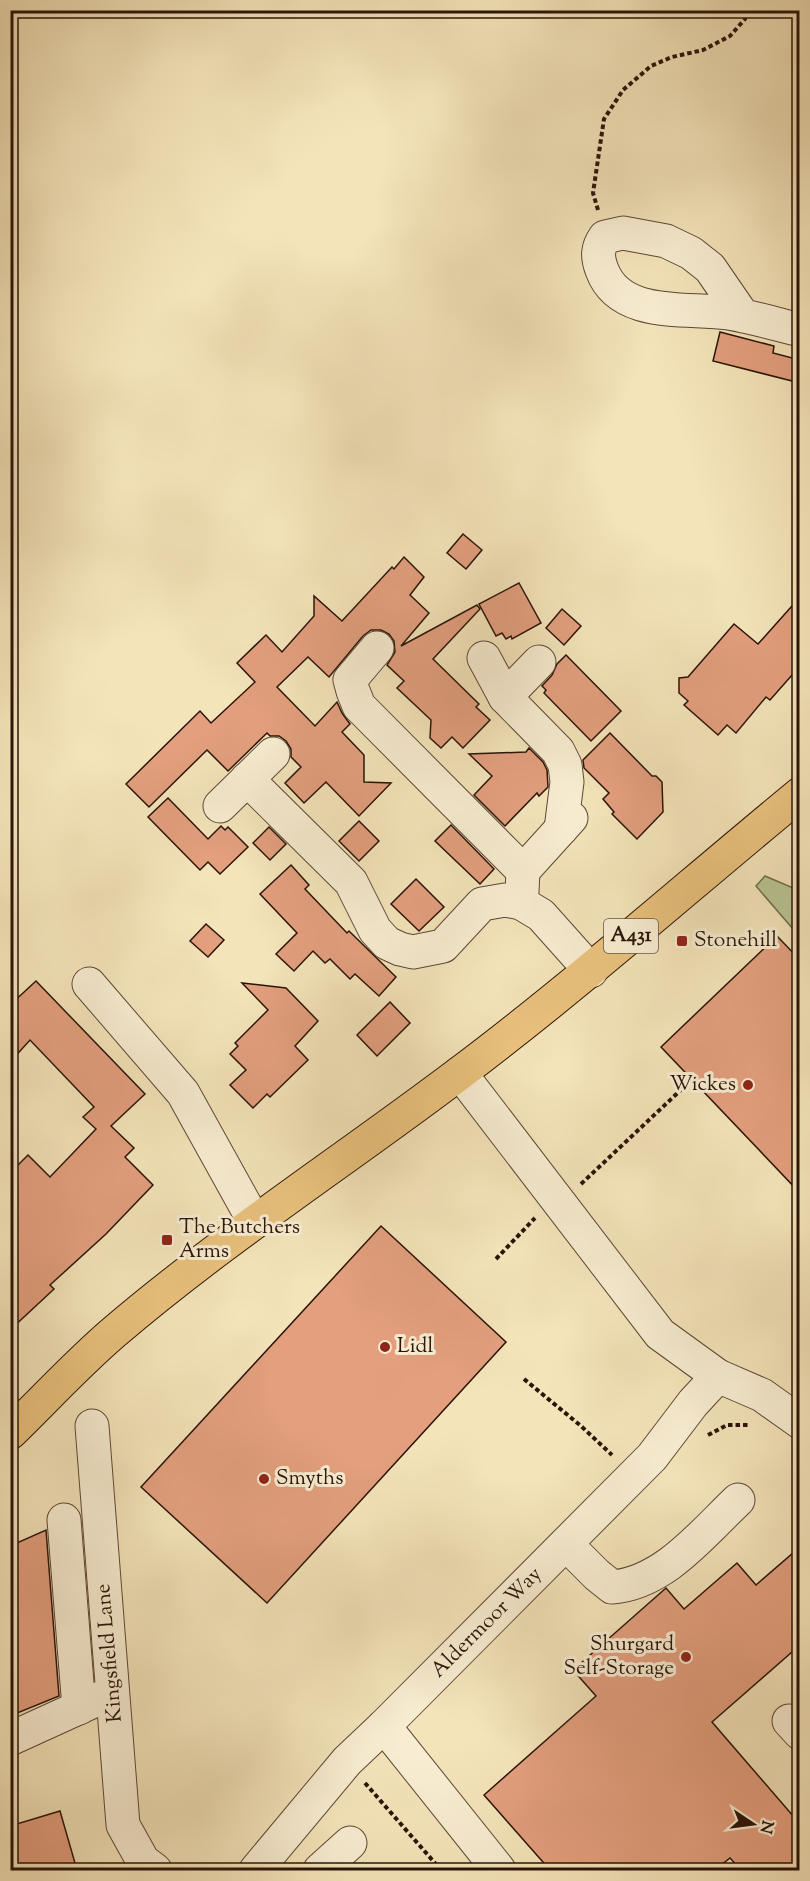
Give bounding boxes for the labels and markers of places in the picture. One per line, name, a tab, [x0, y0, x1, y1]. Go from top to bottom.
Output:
place label: Stonehill	[694, 926, 777, 956]
marker: Stonehill	[675, 934, 689, 948]
place label: Wickes	[670, 1070, 736, 1100]
marker: Wickes	[741, 1078, 755, 1092]
place label: The Butchers Arms	[179, 1213, 300, 1267]
marker: The Butchers Arms	[160, 1233, 174, 1247]
place label: Lidl	[397, 1332, 433, 1362]
marker: Lidl	[378, 1340, 392, 1354]
place label: Smyths	[276, 1464, 343, 1494]
marker: Smyths	[257, 1472, 271, 1486]
place label: Shurgard Self-Storage	[564, 1630, 674, 1684]
marker: Shurgard Self-Storage	[679, 1650, 693, 1664]

